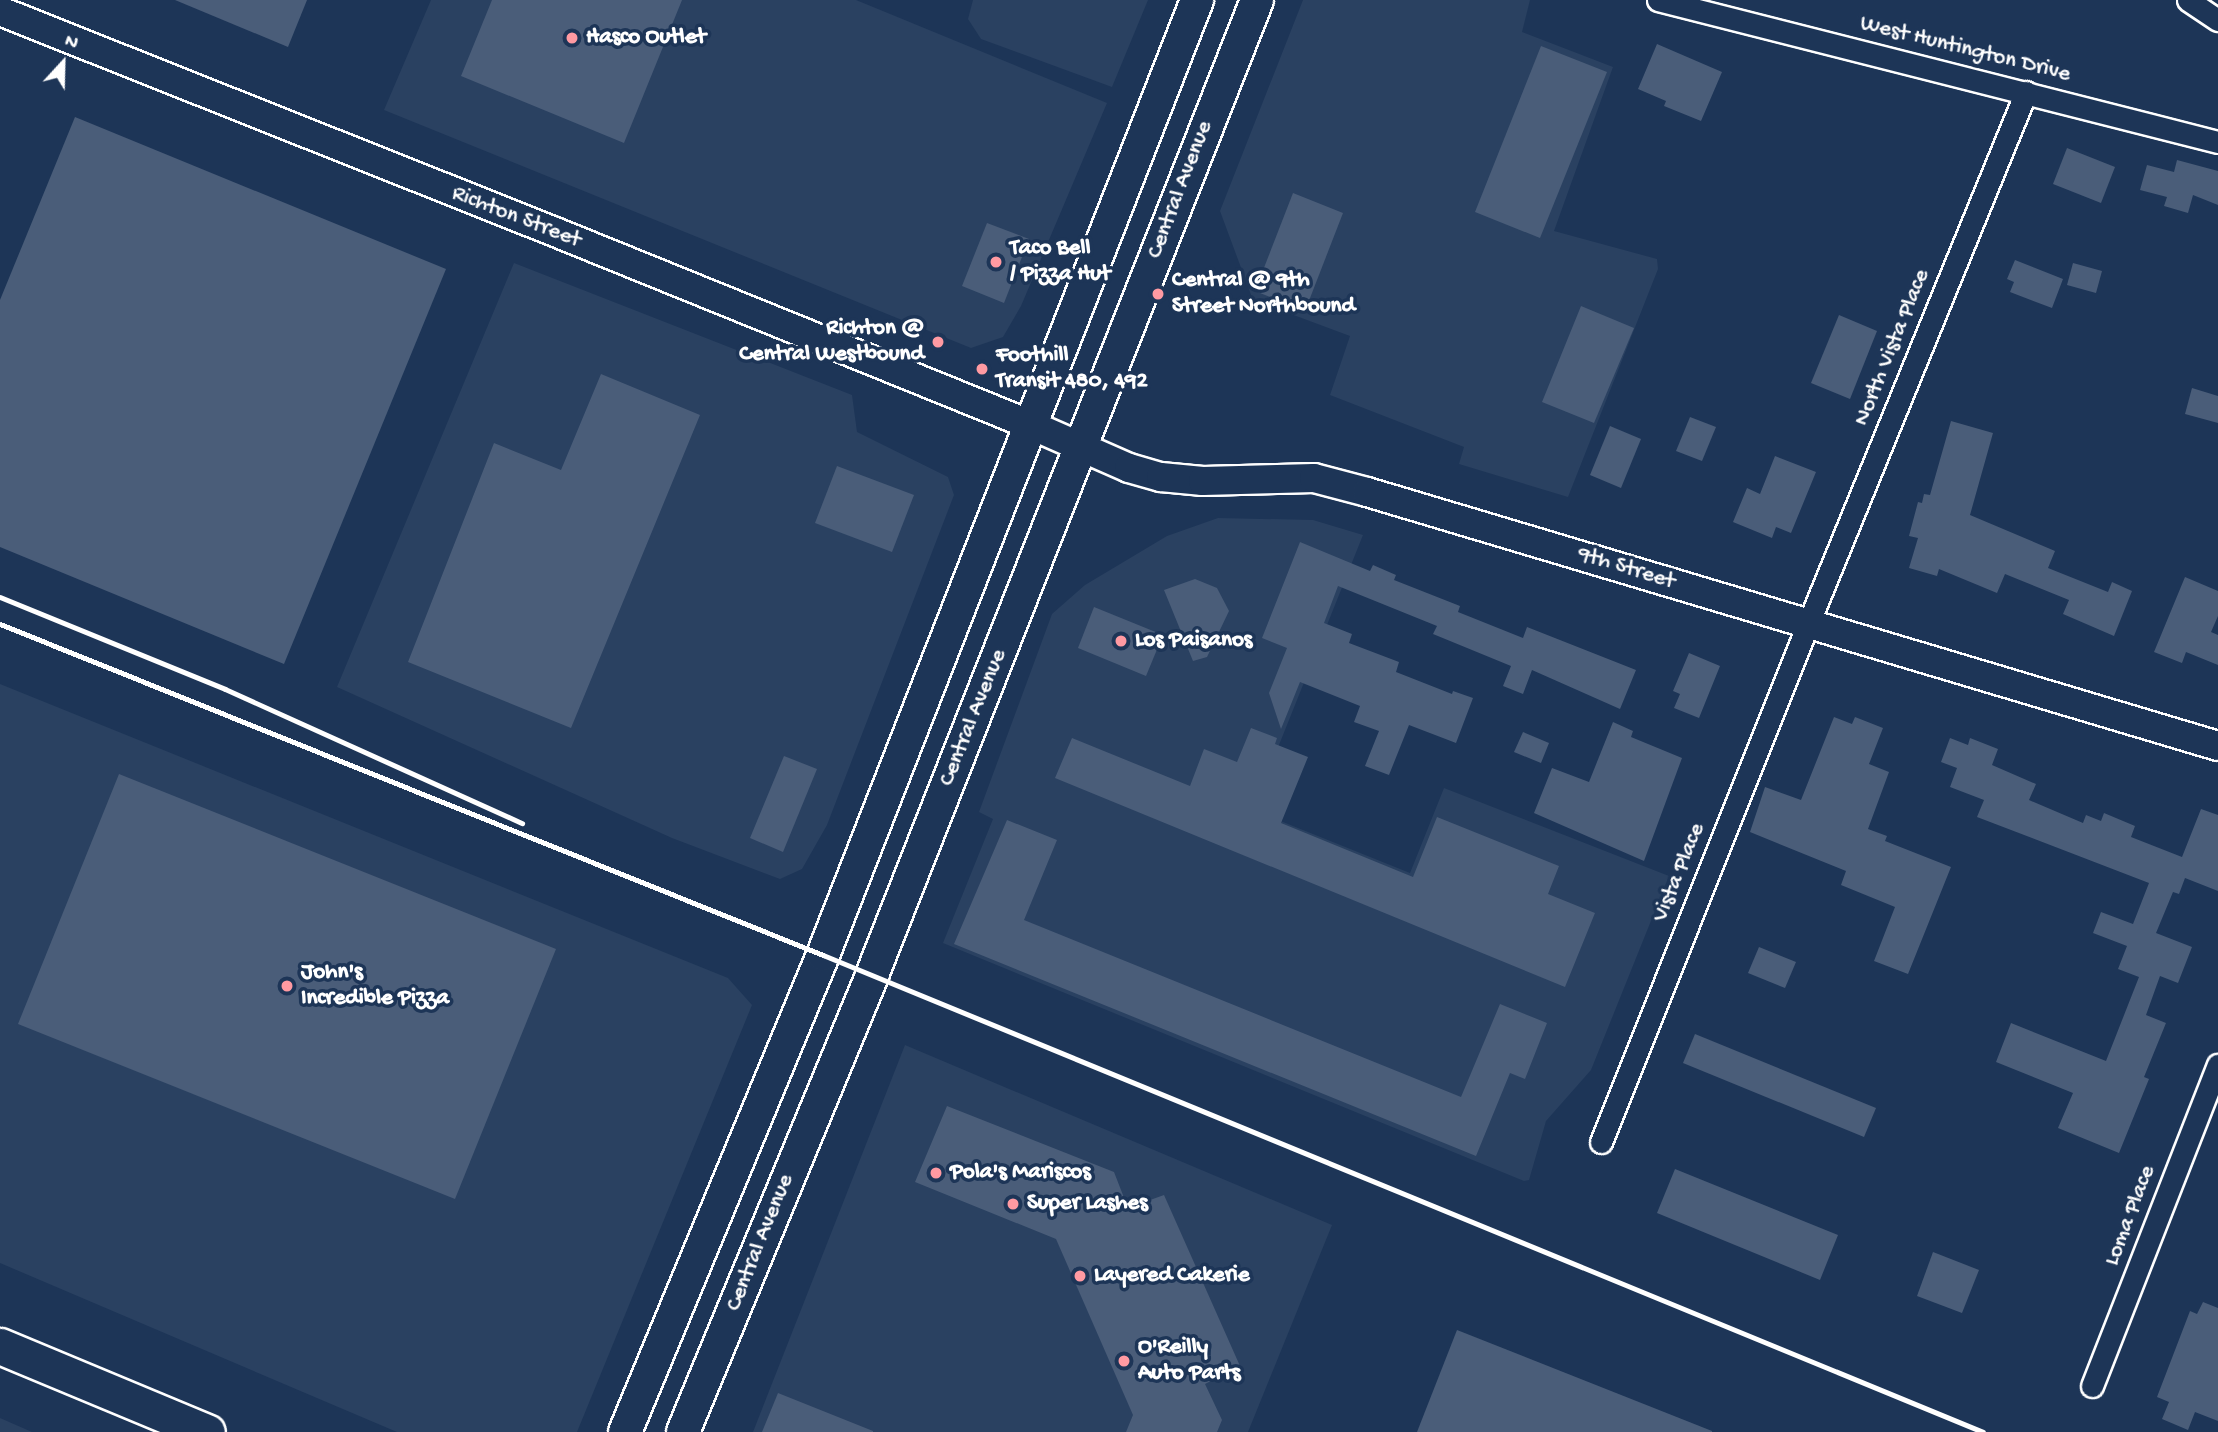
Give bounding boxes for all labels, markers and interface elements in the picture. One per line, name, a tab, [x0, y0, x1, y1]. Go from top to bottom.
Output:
street label: West Huntington Drive	[1857, 11, 2073, 89]
place label: Hasco Outlet	[586, 24, 706, 52]
north arrow	[28, 28, 98, 98]
text: N	[61, 30, 81, 56]
marker: Hasco Outlet	[564, 30, 580, 46]
street label: Central Avenue	[1142, 117, 1220, 263]
street label: Richton Street	[447, 181, 585, 255]
place label: Taco Bell / Pizza Hut	[1010, 235, 1110, 289]
marker: Taco Bell / Pizza Hut	[988, 254, 1004, 270]
street label: North Vista Place	[1849, 266, 1937, 430]
place label: Central @ 9th Street Northbound	[1172, 267, 1355, 321]
marker: Central @ 9th Street Northbound	[1150, 286, 1166, 302]
place label: Richton @ Central Westbound	[739, 315, 924, 369]
marker: Richton @ Central Westbound	[930, 334, 946, 350]
place label: Foothill Transit 480, 492	[996, 342, 1148, 396]
marker: Foothill Transit 480, 492	[974, 361, 990, 377]
street label: 9th Street	[1574, 541, 1678, 597]
place label: Los Paisanos	[1135, 627, 1252, 655]
marker: Los Paisanos	[1113, 633, 1129, 649]
street label: Central Avenue	[934, 645, 1014, 791]
street label: Vista Place	[1648, 820, 1712, 926]
place label: John's Incredible Pizza	[301, 959, 449, 1013]
marker: John's Incredible Pizza	[279, 978, 295, 994]
place label: Pola's Mariscos	[950, 1159, 1091, 1187]
street label: Loma Place	[2099, 1162, 2163, 1270]
marker: Pola's Mariscos	[928, 1165, 944, 1181]
street label: Central Avenue	[721, 1170, 801, 1316]
place label: Super Lashes	[1027, 1190, 1148, 1218]
marker: Super Lashes	[1005, 1196, 1021, 1212]
place label: Layered Cakerie	[1094, 1262, 1250, 1290]
marker: Layered Cakerie	[1072, 1268, 1088, 1284]
place label: O'Reilly Auto Parts	[1138, 1334, 1241, 1388]
marker: O'Reilly Auto Parts	[1116, 1353, 1132, 1369]

